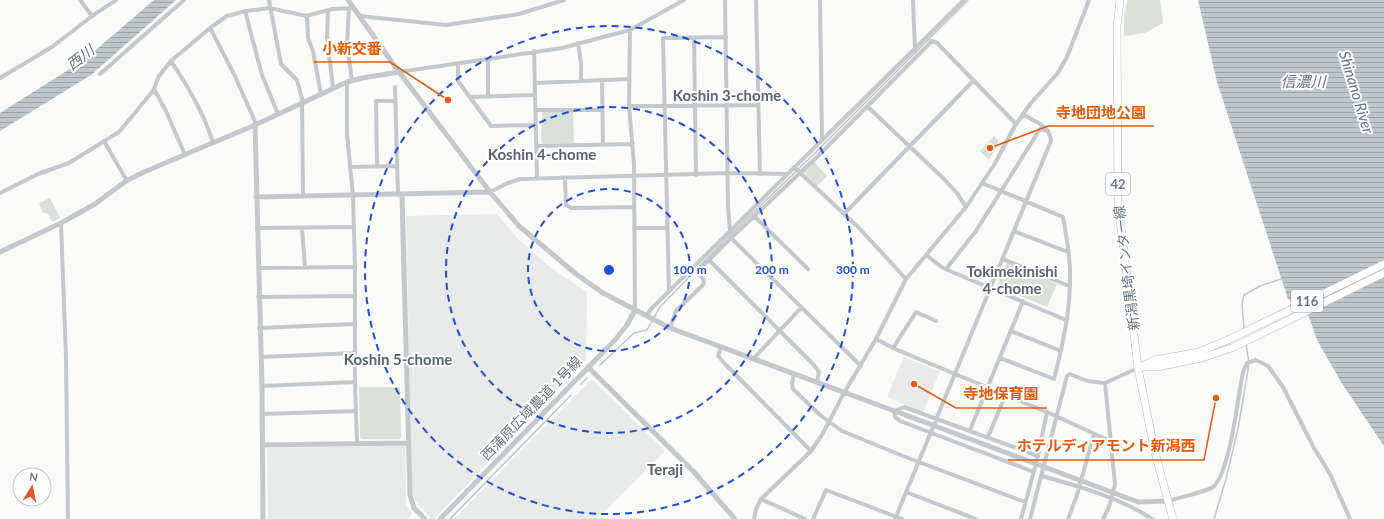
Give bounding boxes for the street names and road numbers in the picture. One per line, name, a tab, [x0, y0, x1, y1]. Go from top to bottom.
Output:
road number: 42	[1106, 173, 1130, 195]
street label: 新潟黒埼インター線	[1110, 204, 1142, 332]
road number: 116	[1291, 290, 1323, 312]
street label: 西蒲原広域農道 1号線	[477, 353, 585, 463]

